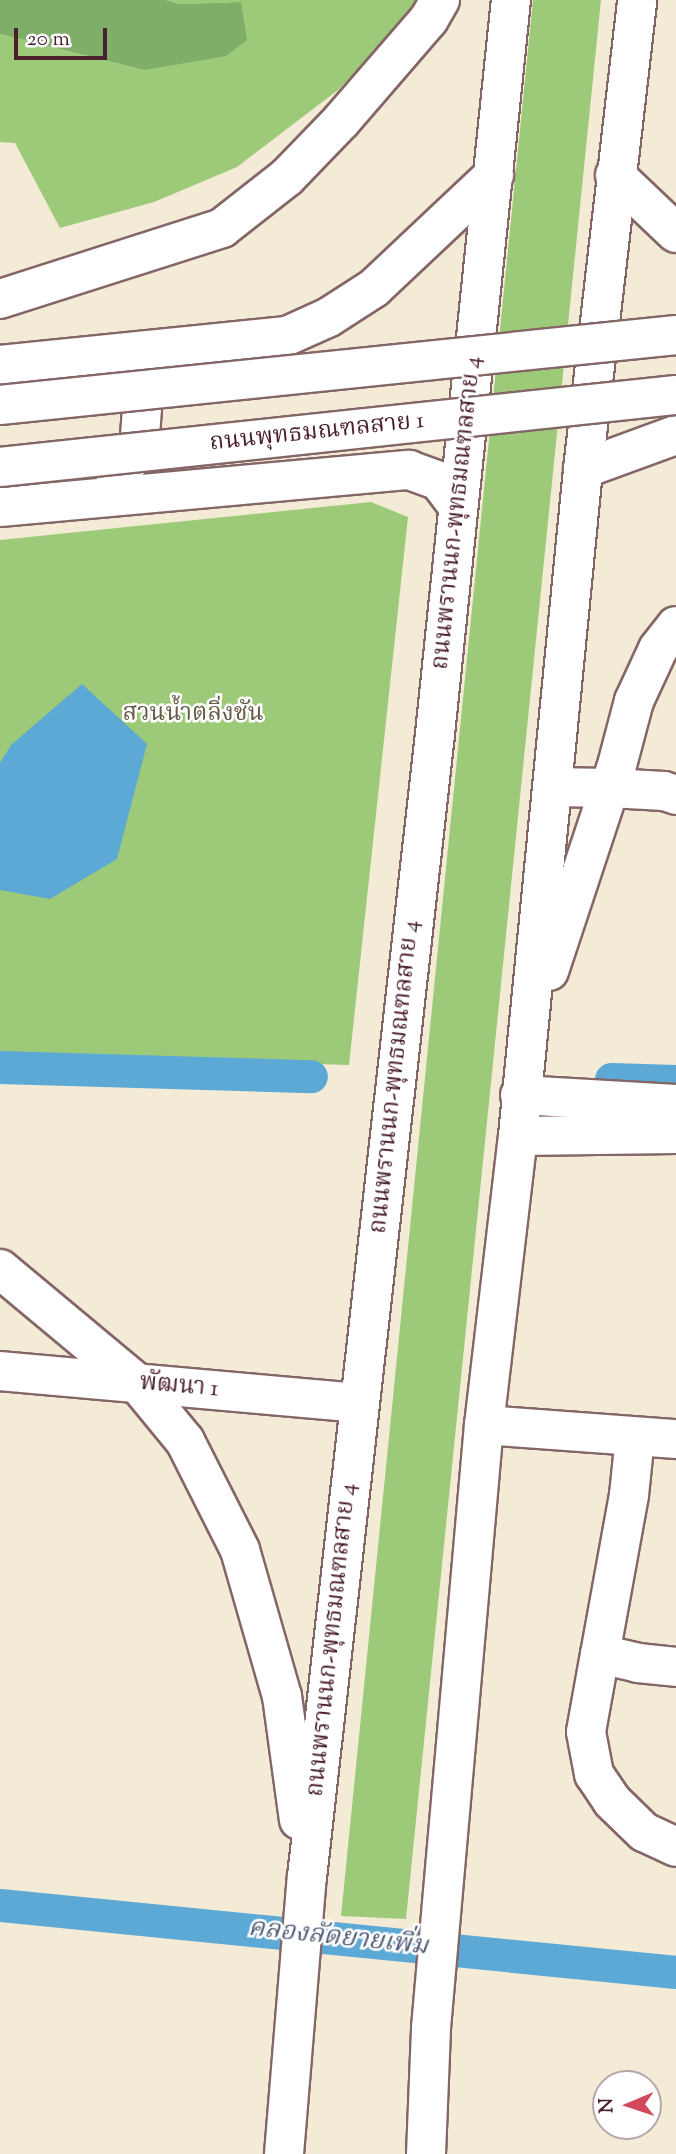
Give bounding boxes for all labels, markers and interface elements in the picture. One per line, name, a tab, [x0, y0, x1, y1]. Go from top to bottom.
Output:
scale bar	[18, 14, 110, 58]
text: 20 m	[27, 25, 70, 55]
street label: ถนนพรานนก-พุทธมณฑลสาย 4	[427, 355, 489, 671]
street label: ถนนพุทธมณฑลสาย 1	[208, 407, 426, 459]
park label: สวนน้ำตลิ่งชัน	[122, 701, 264, 729]
street label: ถนนพรานนก-พุทธมณฑลสาย 4	[365, 919, 427, 1235]
street label: พัฒนา 1	[138, 1369, 220, 1405]
street label: ถนนพรานนก-พุทธมณฑลสาย 4	[302, 1482, 364, 1798]
water label: คลองลัดยายเพิ่ม	[246, 1913, 430, 1963]
north arrow	[592, 2070, 662, 2140]
text: N	[594, 2098, 621, 2114]

